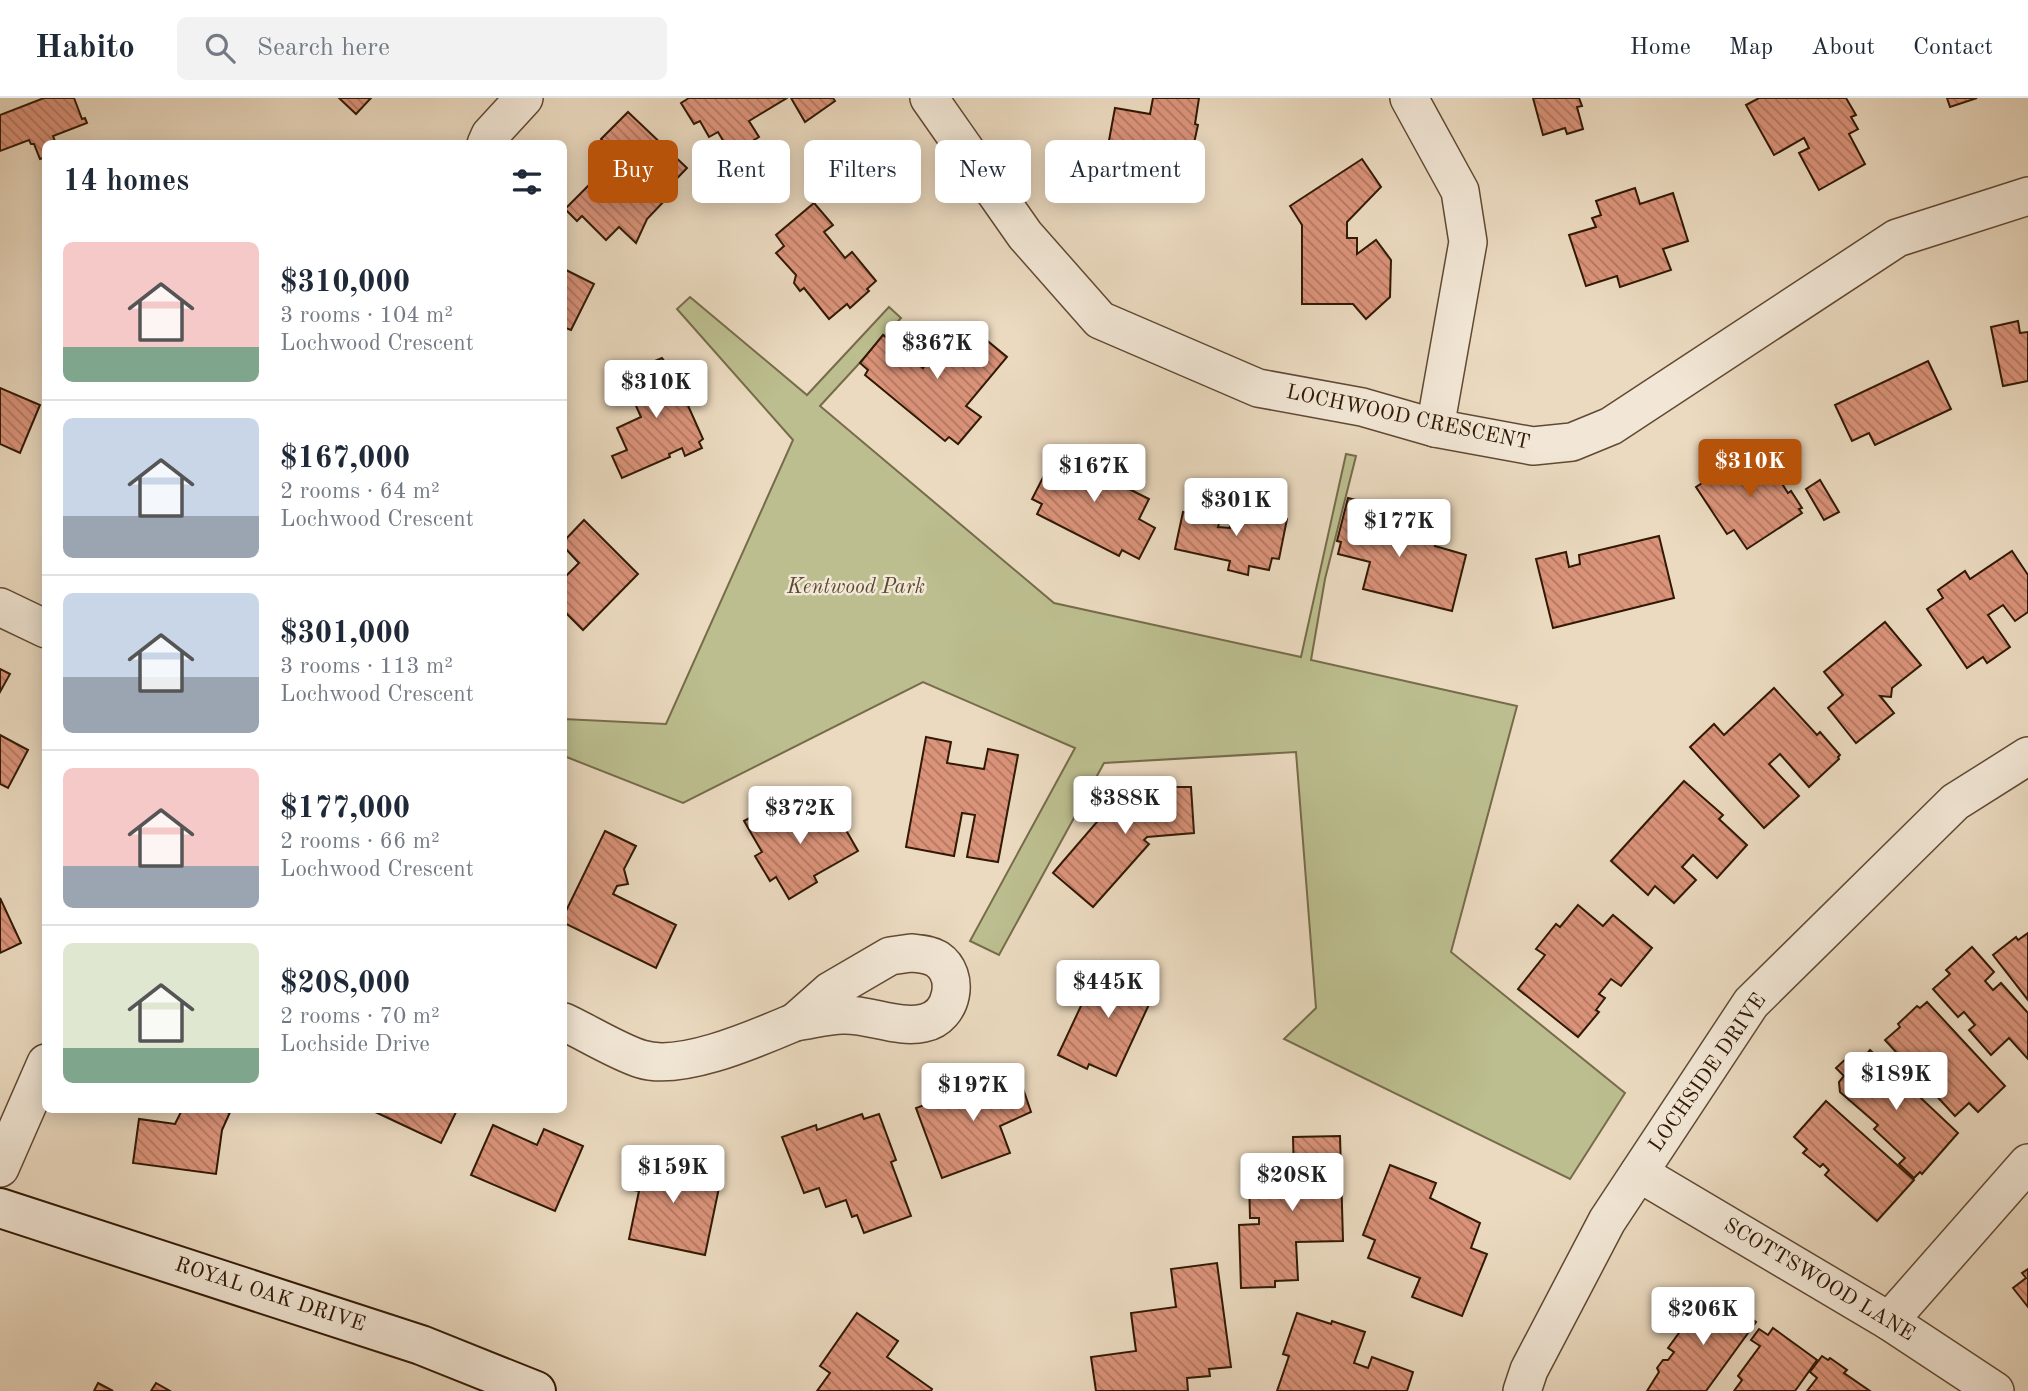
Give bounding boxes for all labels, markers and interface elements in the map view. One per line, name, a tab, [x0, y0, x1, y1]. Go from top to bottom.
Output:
search box	[177, 17, 667, 80]
icon: search	[201, 29, 239, 67]
text: Habito	[35, 32, 135, 65]
text: Search here	[257, 35, 390, 61]
text: Home	[1630, 36, 1691, 60]
text: Map	[1729, 36, 1773, 60]
text: About	[1811, 36, 1875, 60]
text: Contact	[1913, 36, 1993, 60]
chip: Buy	[588, 140, 678, 203]
chip: Rent	[692, 140, 790, 203]
chip: Filters	[804, 140, 921, 203]
chip: New	[935, 140, 1031, 203]
chip: Apartment	[1045, 140, 1205, 203]
icon: filters	[508, 163, 546, 201]
text: 14 homes	[63, 167, 189, 197]
text: $310,000	[280, 268, 410, 298]
icon: home	[119, 270, 203, 354]
text: 3 rooms · 104 m²	[280, 304, 453, 327]
pin: $367K	[888, 322, 986, 381]
text: Lochwood Crescent	[280, 332, 474, 355]
text: $367K	[901, 332, 973, 355]
pin: $310K	[607, 360, 705, 420]
text: $310K	[620, 371, 692, 394]
street label: LOCHWOOD CRESCENT	[1284, 382, 1532, 454]
pin: $310K	[1701, 440, 1799, 499]
text: $167,000	[280, 444, 410, 474]
pin: $167K	[1045, 444, 1143, 504]
icon: home	[119, 446, 203, 530]
text: $310K	[1714, 450, 1786, 473]
text: $167K	[1058, 455, 1130, 478]
pin: $301K	[1187, 478, 1285, 538]
text: 2 rooms · 64 m²	[280, 480, 440, 503]
text: $301K	[1200, 489, 1272, 512]
pin: $177K	[1350, 500, 1448, 559]
text: Lochwood Crescent	[280, 508, 474, 531]
text: $177K	[1363, 510, 1435, 533]
park label: Kentwood Park	[786, 577, 925, 598]
text: $301,000	[280, 619, 410, 649]
icon: home	[119, 621, 203, 705]
text: 3 rooms · 113 m²	[280, 655, 453, 678]
text: Lochwood Crescent	[280, 683, 474, 706]
pin: $388K	[1076, 776, 1174, 836]
pin: $372K	[751, 786, 849, 846]
text: $388K	[1089, 787, 1161, 810]
text: $177,000	[280, 794, 410, 824]
icon: home	[119, 796, 203, 880]
text: $372K	[764, 797, 836, 820]
text: 2 rooms · 66 m²	[280, 830, 440, 853]
text: Lochwood Crescent	[280, 858, 474, 881]
pin: $445K	[1059, 960, 1157, 1020]
text: $208,000	[280, 969, 410, 999]
icon: home	[119, 971, 203, 1055]
text: $445K	[1072, 971, 1144, 994]
street label: LOCHSIDE DRIVE	[1646, 990, 1770, 1156]
text: 2 rooms · 70 m²	[280, 1005, 440, 1028]
text: Lochside Drive	[280, 1033, 430, 1056]
pin: $189K	[1847, 1052, 1945, 1112]
pin: $197K	[924, 1063, 1022, 1123]
text: $189K	[1860, 1063, 1932, 1086]
text: $197K	[937, 1074, 1009, 1097]
pin: $159K	[624, 1146, 722, 1205]
pin: $208K	[1243, 1154, 1341, 1213]
text: $159K	[637, 1156, 709, 1179]
text: $208K	[1256, 1164, 1328, 1187]
street label: SCOTTSWOOD LANE	[1720, 1215, 1918, 1345]
street label: ROYAL OAK DRIVE	[172, 1254, 368, 1336]
pin: $206K	[1654, 1288, 1752, 1347]
text: $206K	[1667, 1298, 1739, 1321]

